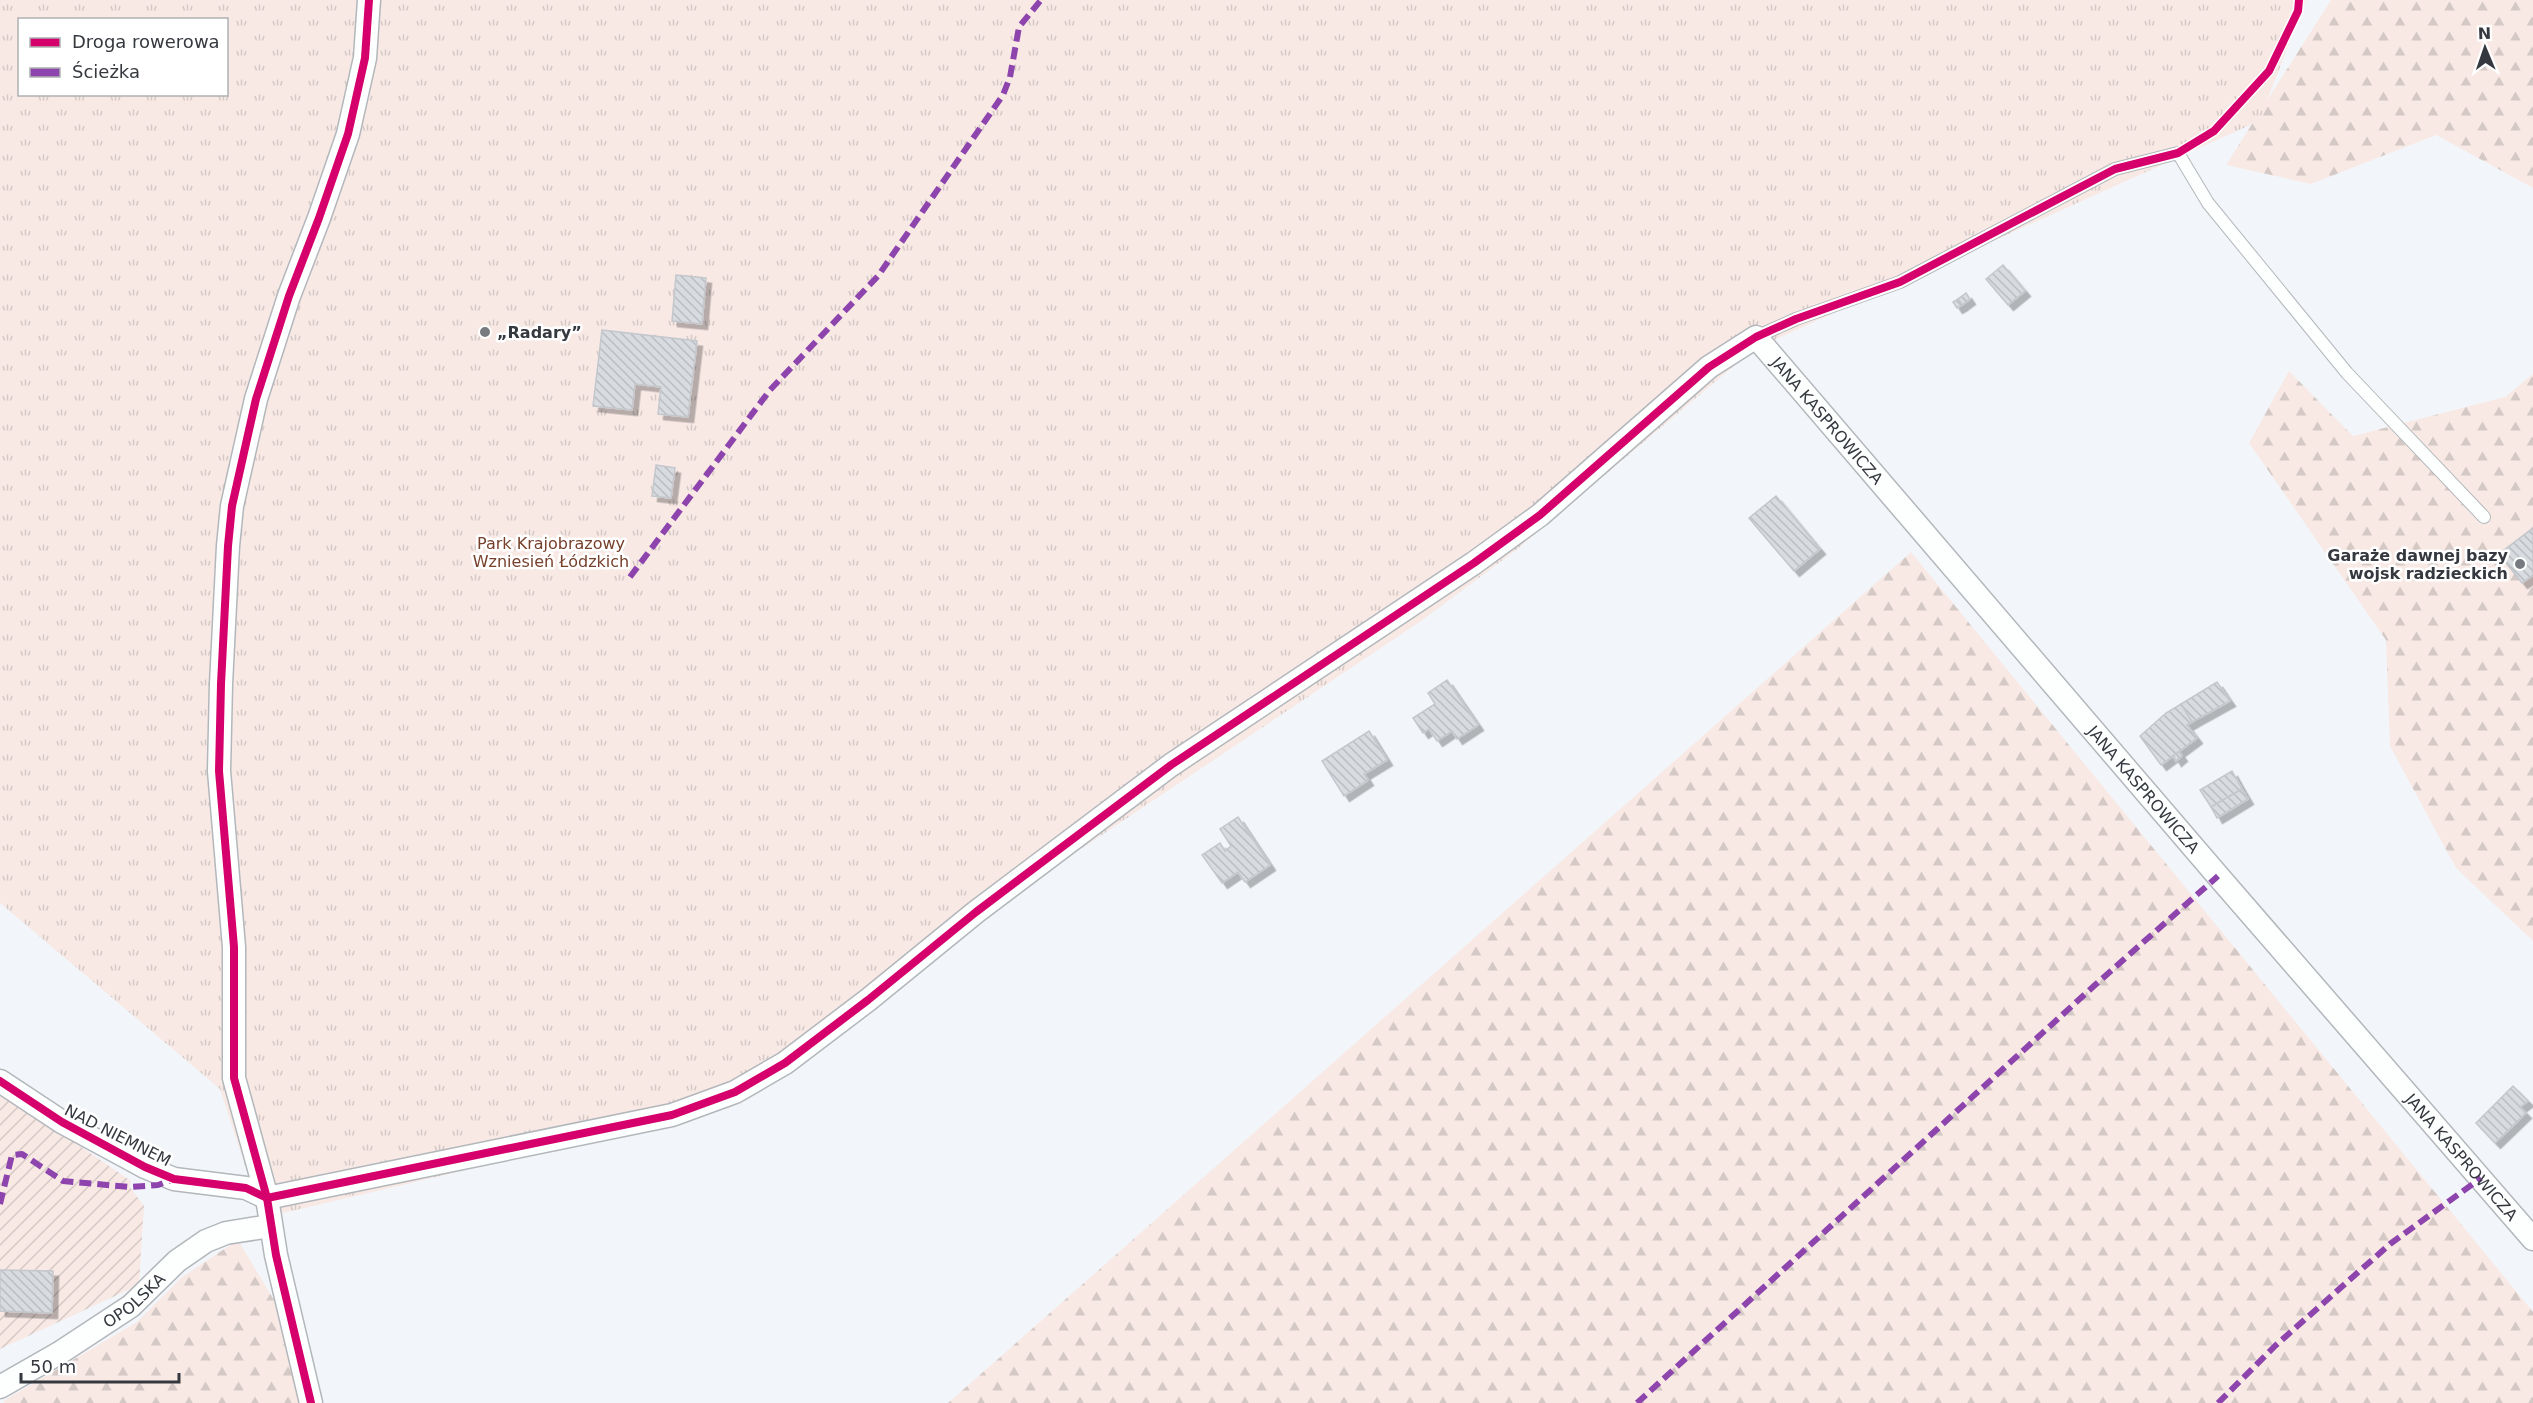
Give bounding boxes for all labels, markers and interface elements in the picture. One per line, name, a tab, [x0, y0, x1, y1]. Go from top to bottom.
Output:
legend	[18, 18, 228, 96]
north arrow	[2455, 18, 2515, 78]
text: N	[2477, 24, 2492, 43]
text: Droga rowerowa	[72, 31, 220, 52]
text: Ścieżka	[72, 61, 140, 82]
place label: „Radary”	[497, 323, 582, 342]
marker: „Radary”	[478, 325, 492, 339]
street label: JANA KASPROWICZA	[1767, 352, 1887, 488]
park label: Park Krajobrazowy Wzniesień Łódzkich	[473, 534, 629, 571]
place label: Garaże dawnej bazy wojsk radzieckich	[2327, 546, 2509, 583]
marker: Garaże dawnej bazy wojsk radzieckich	[2513, 557, 2527, 571]
street label: JANA KASPROWICZA	[2083, 721, 2203, 857]
street label: JANA KASPROWICZA	[2401, 1089, 2522, 1225]
street label: NAD NIEMNEM	[61, 1100, 174, 1170]
street label: OPOLSKA	[100, 1269, 169, 1332]
scale bar	[21, 1346, 178, 1384]
text: 50 m	[30, 1356, 76, 1377]

